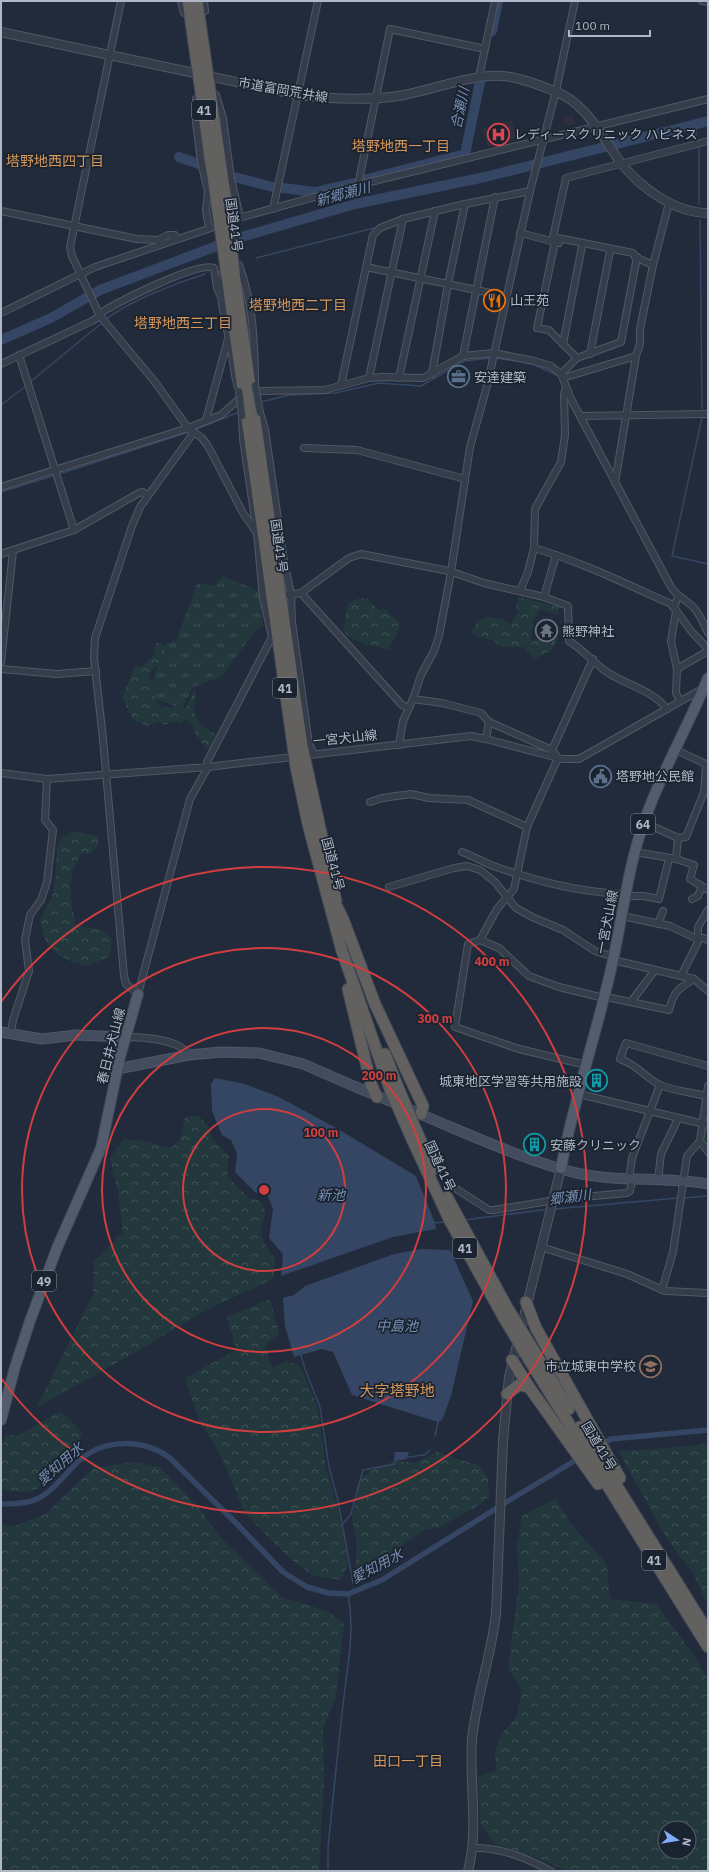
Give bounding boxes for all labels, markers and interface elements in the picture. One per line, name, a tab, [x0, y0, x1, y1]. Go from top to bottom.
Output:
scale bar	[569, 12, 650, 38]
text: 100 m	[575, 18, 610, 33]
street label: 市道富岡荒井線	[237, 74, 329, 106]
water label: 合瀬川	[447, 84, 474, 130]
road number: 41	[192, 100, 216, 120]
hospital icon: レディースクリニック ハピネス	[486, 121, 512, 147]
place label: レディースクリニック ハピネス	[514, 126, 698, 143]
district label: 塔野地西一丁目	[352, 137, 450, 155]
district label: 塔野地西四丁目	[6, 152, 104, 170]
water label: 新郷瀬川	[314, 178, 374, 210]
street label: 国道41号	[222, 197, 246, 253]
restaurant icon: 山王苑	[481, 287, 507, 313]
place label: 山王苑	[510, 292, 549, 309]
district label: 塔野地西二丁目	[249, 296, 347, 314]
district label: 塔野地西三丁目	[134, 314, 232, 332]
office icon: 安達建築	[445, 364, 471, 390]
place label: 安達建築	[474, 369, 526, 386]
street label: 国道41号	[267, 518, 291, 574]
temple icon: 熊野神社	[533, 618, 559, 644]
place label: 熊野神社	[562, 623, 614, 640]
road number: 41	[273, 678, 297, 698]
street label: 一宮犬山線	[312, 726, 378, 750]
public building icon: 塔野地公民館	[587, 763, 613, 789]
place label: 塔野地公民館	[616, 768, 694, 785]
road number: 64	[631, 814, 655, 834]
street label: 国道41号	[318, 835, 348, 893]
street label: 一宮犬山線	[592, 888, 622, 956]
text: 400 m	[474, 954, 510, 969]
street label: 春日井犬山線	[93, 1006, 129, 1086]
text: 300 m	[417, 1011, 453, 1026]
text: 200 m	[361, 1068, 397, 1083]
building icon: 城東地区学習等共用施設	[584, 1068, 610, 1094]
place label: 城東地区学習等共用施設	[439, 1073, 582, 1090]
text: 100 m	[303, 1125, 339, 1140]
building icon: 安藤クリニック	[522, 1132, 548, 1158]
place label: 安藤クリニック	[550, 1137, 641, 1154]
street label: 国道41号	[421, 1138, 459, 1194]
centre of rings	[257, 1183, 271, 1197]
water label: 郷瀬川	[548, 1185, 594, 1208]
water label: 新池	[317, 1186, 347, 1204]
road number: 41	[453, 1238, 477, 1258]
road number: 49	[32, 1271, 56, 1291]
water label: 中島池	[376, 1317, 420, 1335]
school or university icon: 市立城東中学校	[638, 1353, 664, 1379]
place label: 市立城東中学校	[545, 1358, 636, 1375]
district label: 大字塔野地	[359, 1381, 435, 1400]
street label: 国道41号	[578, 1418, 620, 1474]
water label: 愛知用水	[33, 1438, 89, 1489]
water label: 愛知用水	[348, 1544, 408, 1587]
road number: 41	[642, 1550, 666, 1570]
district label: 田口一丁目	[373, 1752, 443, 1770]
north arrow	[657, 1820, 697, 1860]
text: N	[679, 1837, 694, 1847]

